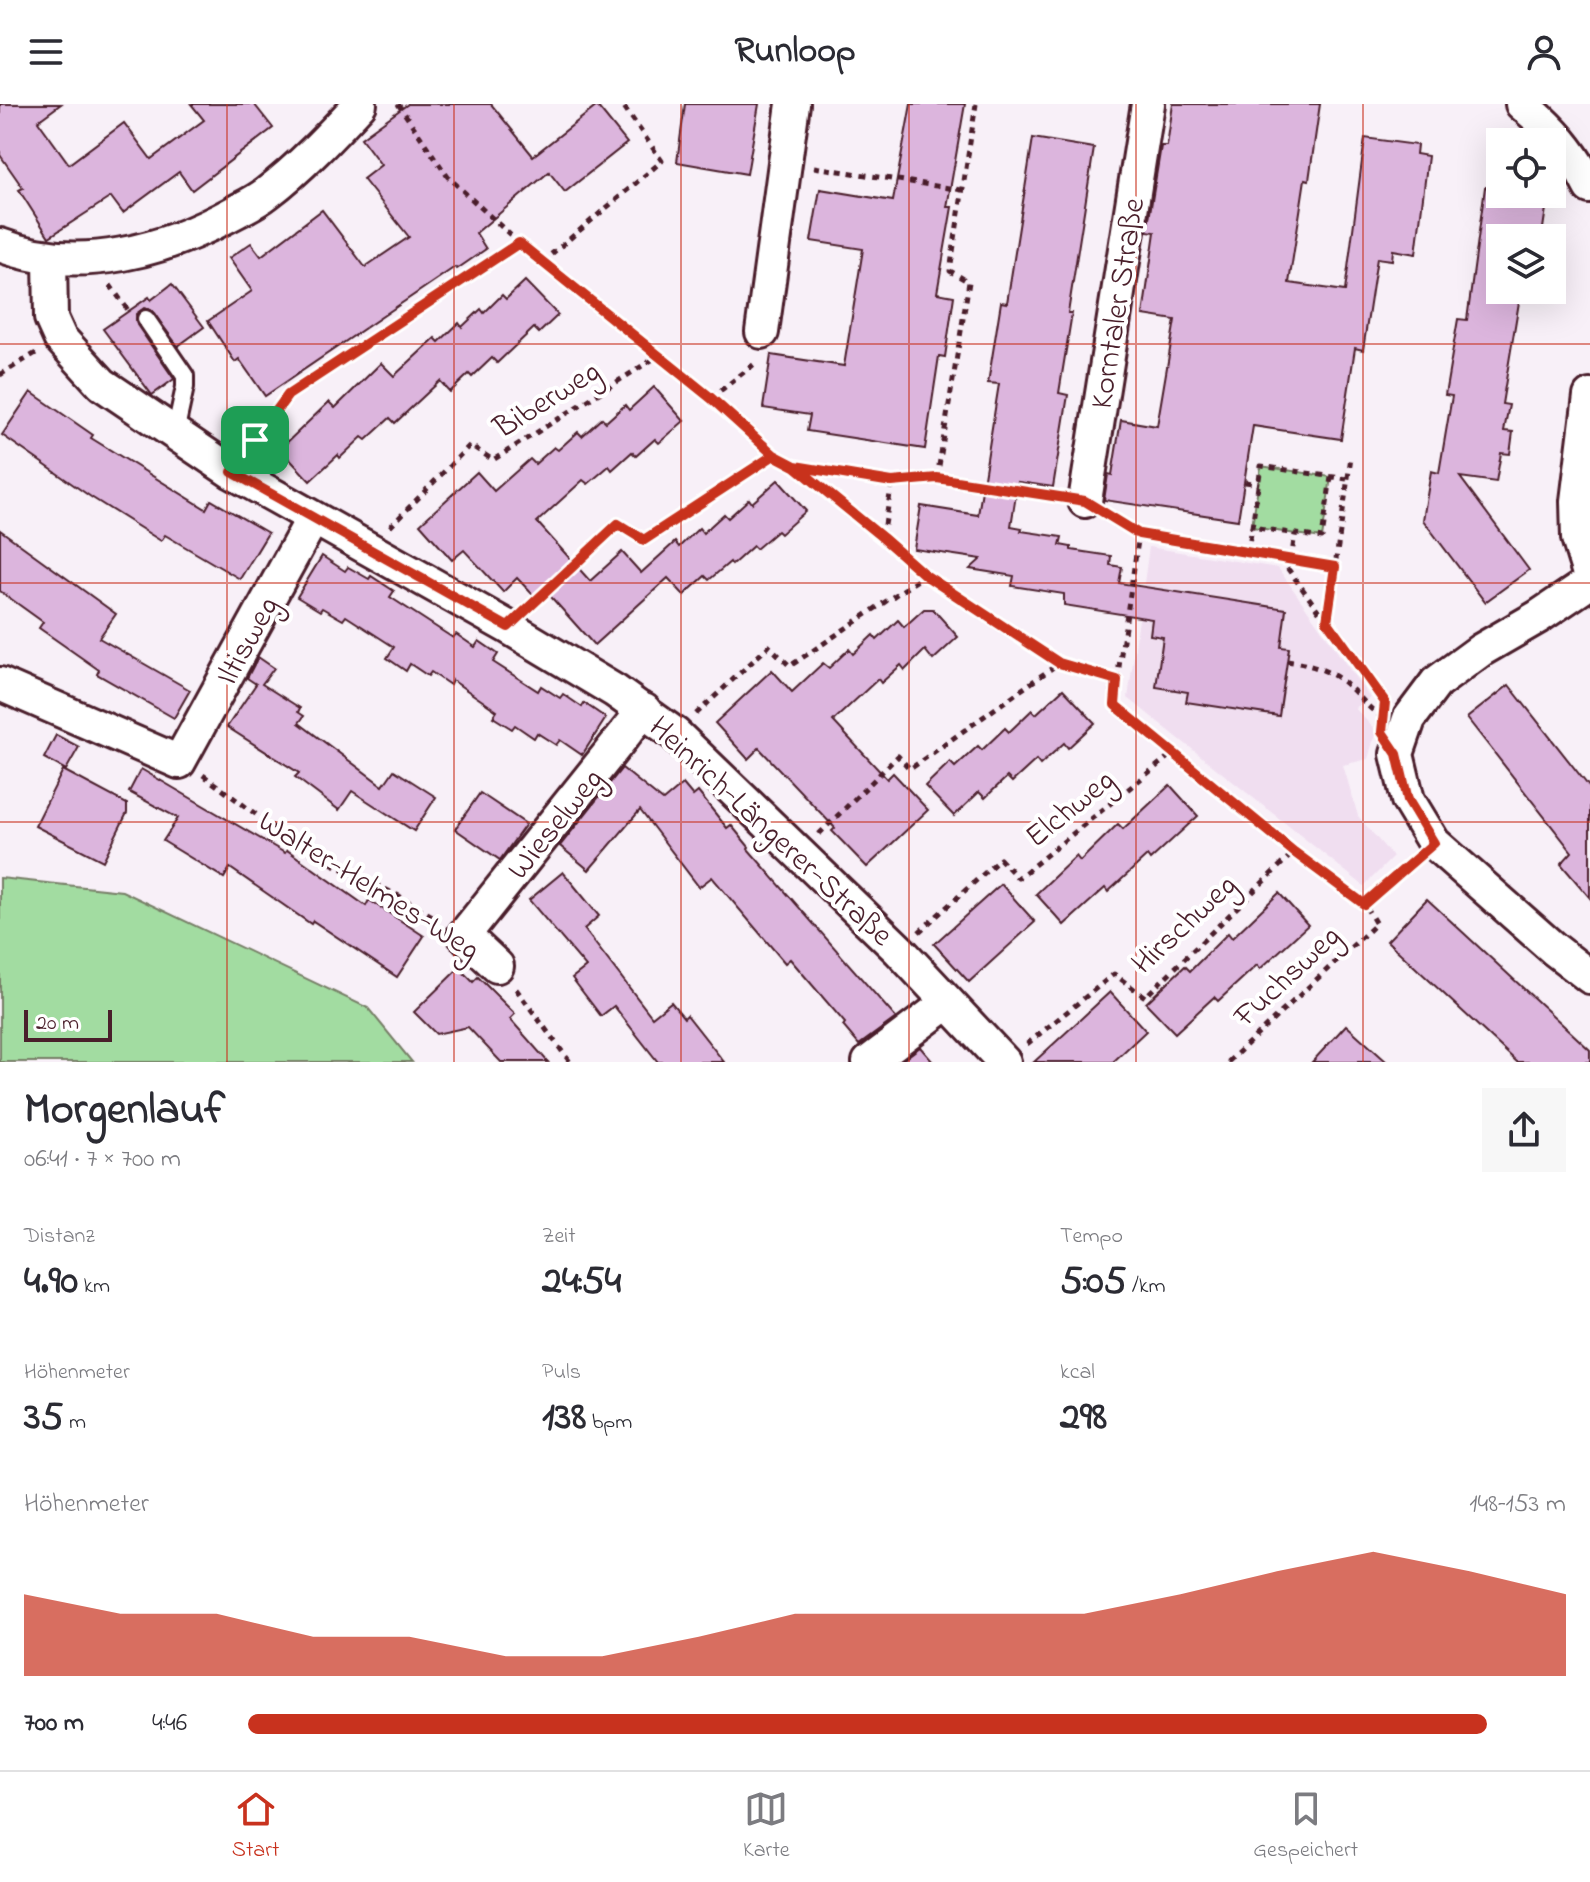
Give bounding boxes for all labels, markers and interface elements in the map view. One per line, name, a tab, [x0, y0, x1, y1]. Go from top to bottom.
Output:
text: Runloop	[734, 26, 856, 79]
icon: menu	[24, 30, 68, 74]
icon: person	[1522, 30, 1566, 74]
map controls	[1486, 128, 1566, 304]
button: locate	[1486, 128, 1566, 208]
street label: Korntaler Straße	[1080, 194, 1159, 412]
button: layers	[1486, 224, 1566, 304]
street label: Biberweg	[484, 350, 610, 453]
pin	[221, 406, 289, 474]
icon: arrive	[233, 418, 277, 462]
street label: Iltisweg	[205, 589, 293, 695]
street label: Heinrich-Längerer-Straße	[637, 706, 903, 959]
street label: Wieselweg	[497, 759, 617, 891]
street label: Elchweg	[1016, 759, 1126, 861]
street label: Walter-Helmes-Weg	[248, 800, 488, 974]
street label: Hirschweg	[1122, 864, 1249, 987]
street label: Fuchsweg	[1223, 915, 1353, 1040]
scale bar	[24, 1006, 112, 1042]
text: 20 m	[36, 1008, 79, 1040]
text: Morgenlauf	[24, 1079, 225, 1143]
button: share	[1482, 1088, 1566, 1172]
text: 06:41 · 7 × 700 m	[24, 1141, 181, 1179]
text: Distanz	[24, 1221, 95, 1253]
text: Zeit	[542, 1221, 576, 1253]
text: Tempo	[1060, 1221, 1123, 1253]
text: 4.90	[24, 1253, 78, 1312]
text: 24:54	[542, 1253, 621, 1312]
text: 5:05	[1060, 1253, 1126, 1312]
text: km	[78, 1271, 110, 1303]
text: /km	[1126, 1271, 1165, 1303]
text: Höhenmeter	[24, 1357, 130, 1389]
text: Puls	[542, 1357, 581, 1389]
text: kcal	[1060, 1357, 1095, 1389]
text: 35	[24, 1389, 63, 1448]
text: 138	[542, 1389, 586, 1448]
text: 298	[1060, 1389, 1107, 1448]
text: m	[63, 1407, 86, 1439]
text: bpm	[586, 1407, 632, 1439]
text: Höhenmeter	[24, 1486, 149, 1524]
text: 148–153 m	[1469, 1486, 1566, 1524]
text: 700 m	[24, 1705, 84, 1743]
text: 4:46	[152, 1705, 187, 1743]
tab: Start	[232, 1787, 279, 1867]
tab: Karte	[743, 1787, 790, 1867]
tab: Gespeichert	[1253, 1787, 1358, 1867]

